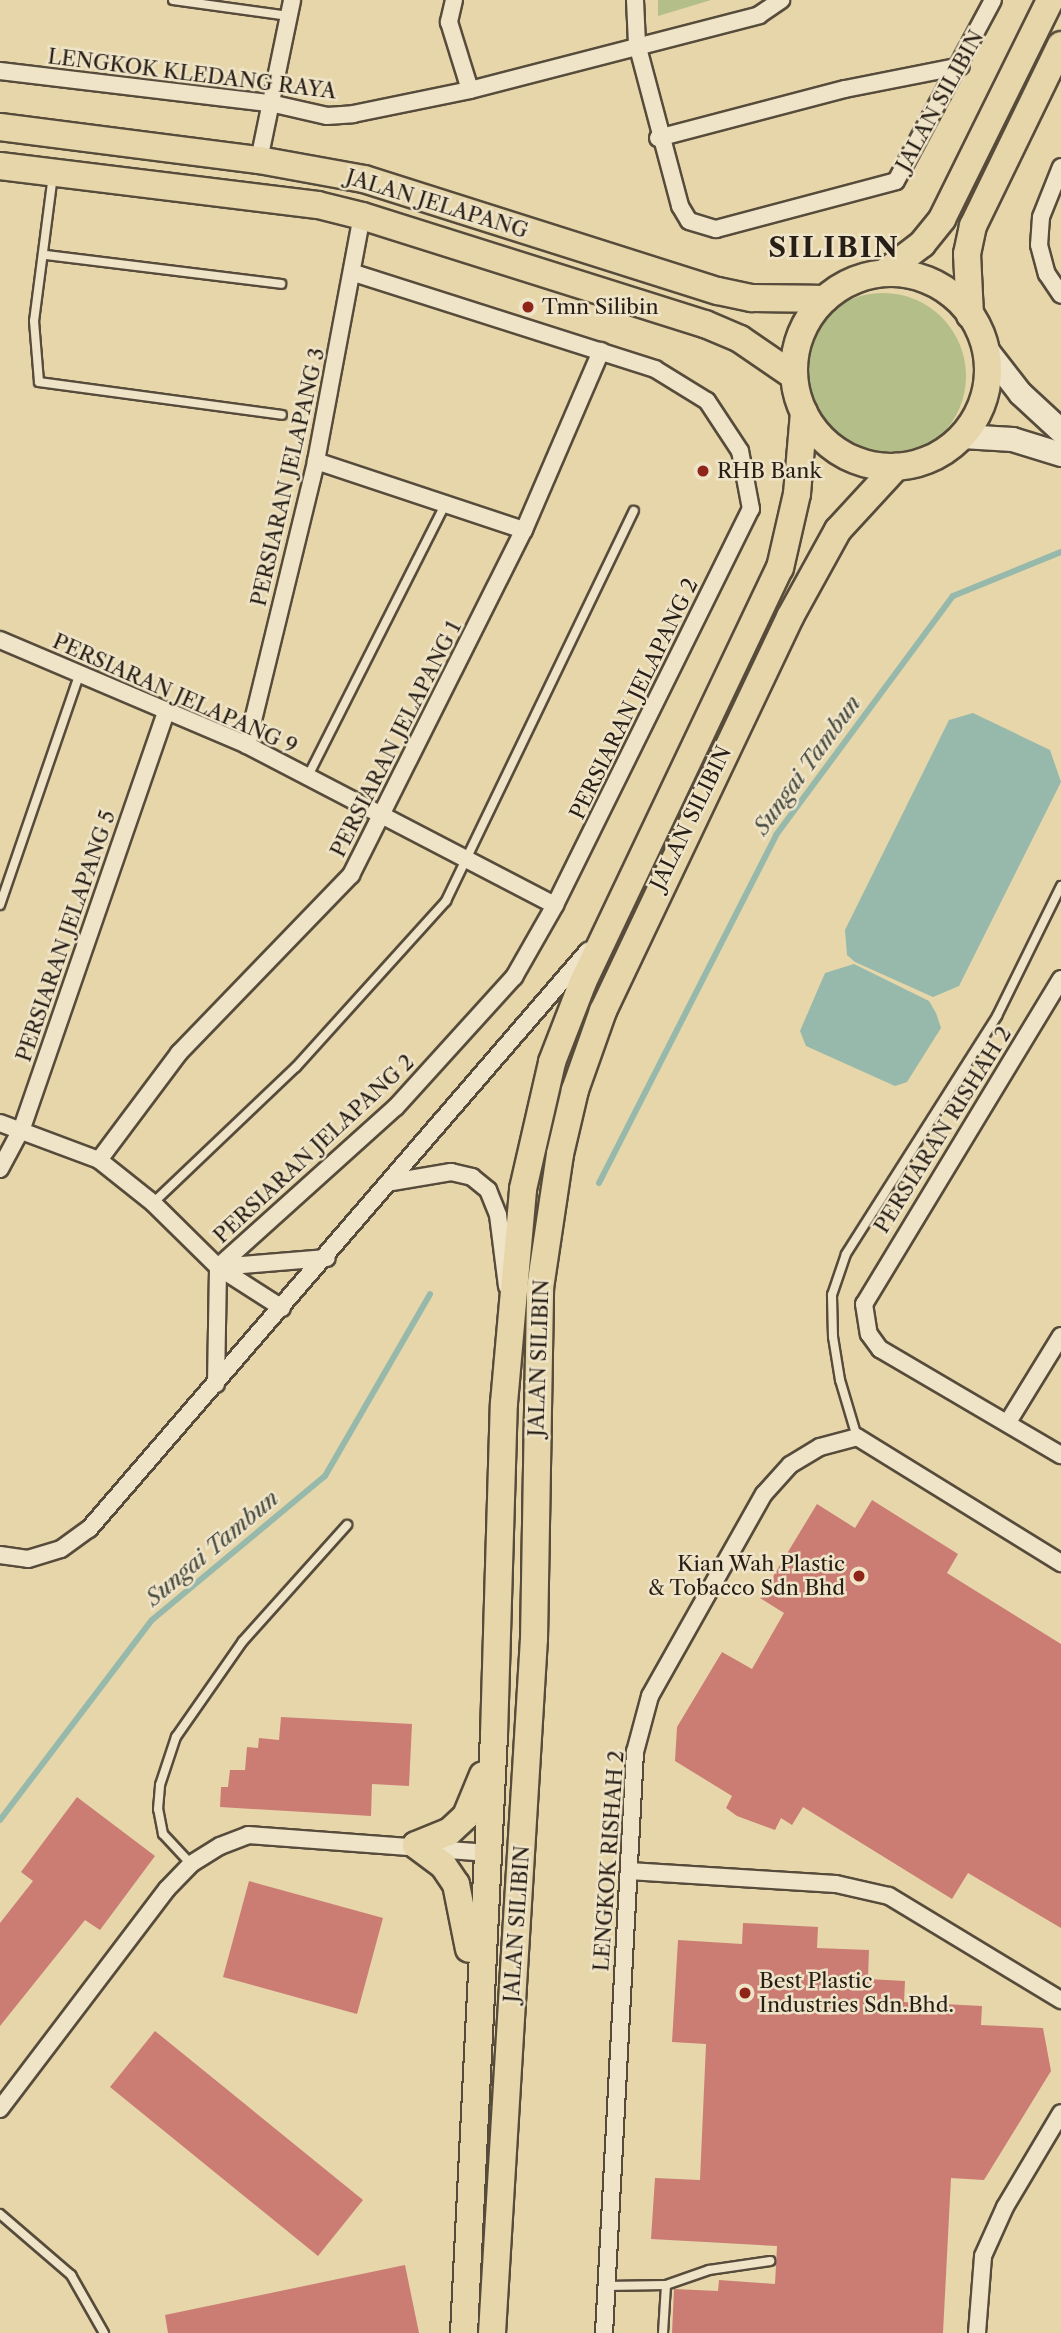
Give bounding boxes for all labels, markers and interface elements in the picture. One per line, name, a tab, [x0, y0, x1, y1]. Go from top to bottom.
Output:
street label: JALAN SILIBIN	[891, 26, 989, 176]
street label: LENGKOK KLEDANG RAYA	[46, 44, 338, 104]
street label: JALAN JELAPANG	[343, 164, 531, 244]
district label: SILIBIN	[769, 230, 899, 264]
place label: Tmn Silibin	[542, 294, 659, 320]
marker: Tmn Silibin	[520, 299, 536, 315]
street label: PERSIARAN JELAPANG 3	[246, 345, 330, 609]
place label: RHB Bank	[717, 458, 822, 484]
marker: RHB Bank	[695, 463, 711, 479]
street label: PERSIARAN JELAPANG 2	[565, 574, 703, 824]
street label: PERSIARAN JELAPANG 1	[325, 617, 467, 861]
street label: PERSIARAN JELAPANG 9	[49, 629, 301, 759]
water label: Sungai Tambun	[747, 690, 867, 840]
street label: JALAN SILIBIN	[645, 742, 737, 894]
street label: PERSIARAN JELAPANG 5	[11, 807, 121, 1065]
street label: PERSIARAN RISHAH 2	[869, 1022, 1017, 1238]
street label: PERSIARAN JELAPANG 2	[209, 1049, 419, 1249]
street label: JALAN SILIBIN	[524, 1279, 554, 1437]
water label: Sungai Tambun	[140, 1484, 284, 1612]
place label: Kian Wah Plastic & Tobacco Sdn Bhd	[647, 1551, 845, 1601]
marker: Kian Wah Plastic & Tobacco Sdn Bhd	[851, 1568, 867, 1584]
street label: LENGKOK RISHAH 2	[589, 1750, 629, 1972]
street label: JALAN SILIBIN	[499, 1845, 535, 2003]
place label: Best Plastic Industries Sdn.Bhd.	[759, 1968, 954, 2018]
marker: Best Plastic Industries Sdn.Bhd.	[737, 1985, 753, 2001]

